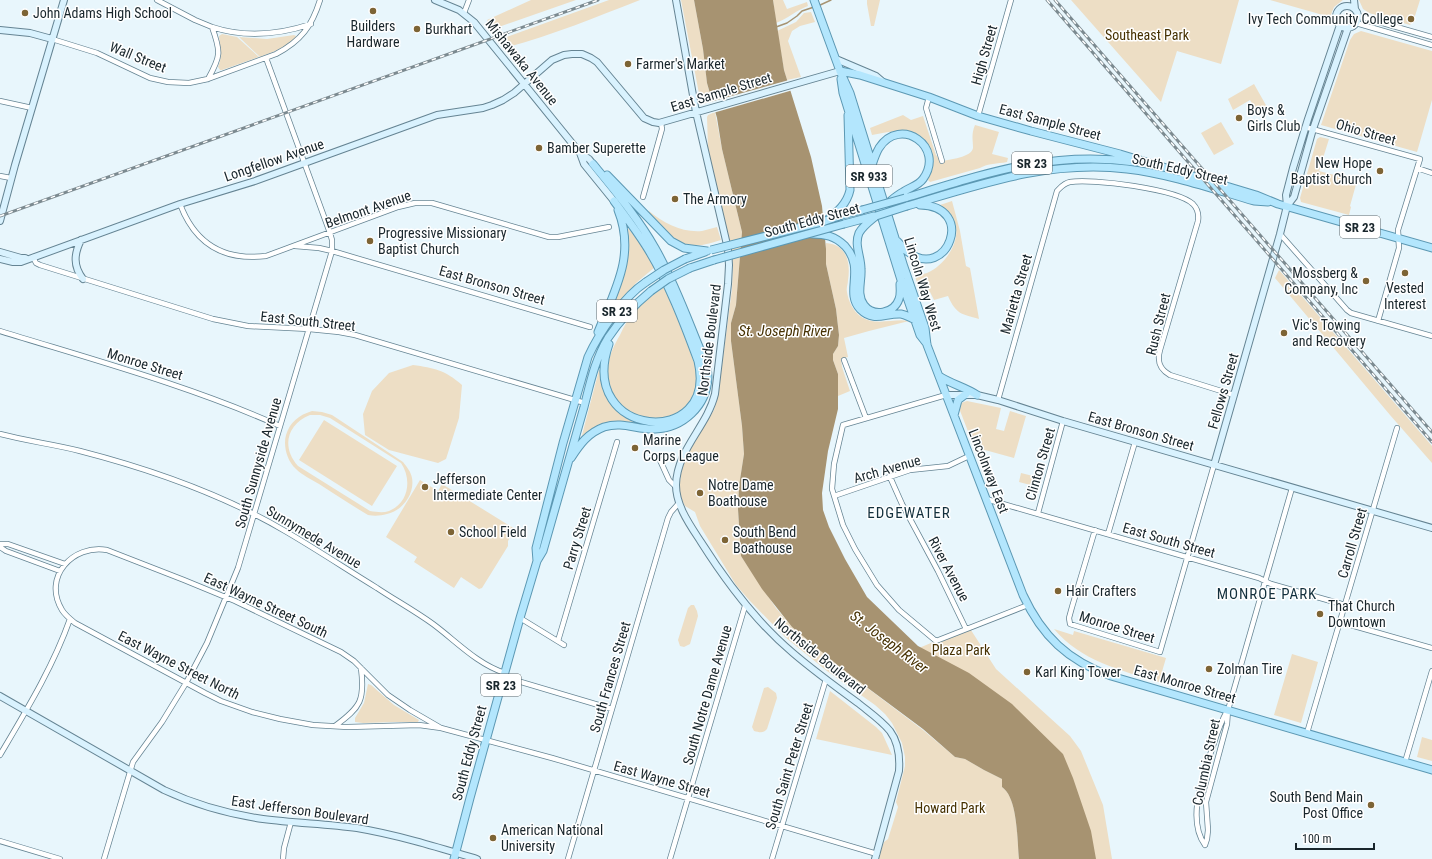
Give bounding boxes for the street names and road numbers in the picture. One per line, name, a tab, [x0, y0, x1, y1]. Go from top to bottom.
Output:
street label: Mishawaka Avenue	[482, 16, 562, 109]
street label: High Street	[968, 23, 1000, 87]
street label: Wall Street	[107, 38, 169, 76]
street label: East Sample Street	[669, 69, 773, 115]
street label: East Sample Street	[997, 101, 1103, 143]
street label: Ohio Street	[1334, 116, 1398, 148]
street label: Longfellow Avenue	[222, 135, 326, 185]
street label: South Eddy Street	[1131, 150, 1229, 188]
road number: SR 23	[1012, 152, 1052, 174]
road number: SR 933	[846, 165, 892, 187]
street label: Belmont Avenue	[323, 187, 413, 231]
street label: South Eddy Street	[763, 200, 861, 240]
road number: SR 23	[1340, 216, 1380, 238]
street label: Lincoln Way West	[901, 235, 945, 333]
street label: Marietta Street	[997, 252, 1035, 336]
street label: East Bronson Street	[437, 262, 547, 308]
street label: Northside Boulevard	[694, 283, 724, 397]
street label: Rush Street	[1143, 291, 1173, 357]
road number: SR 23	[597, 300, 637, 322]
street label: East South Street	[260, 308, 356, 334]
street label: Monroe Street	[105, 345, 185, 383]
street label: Fellows Street	[1205, 351, 1241, 431]
street label: South Sunnyside Avenue	[232, 395, 284, 530]
street label: East Bronson Street	[1086, 408, 1196, 454]
street label: Clinton Street	[1022, 426, 1058, 502]
street label: Lincolnway East	[966, 427, 1012, 515]
street label: Arch Avenue	[852, 452, 923, 486]
street label: Sunnymede Avenue	[264, 502, 365, 572]
street label: Parry Street	[560, 505, 594, 571]
street label: Carroll Street	[1334, 506, 1370, 580]
street label: East South Street	[1121, 519, 1217, 561]
street label: River Avenue	[925, 534, 973, 604]
street label: East Wayne Street South	[202, 569, 330, 641]
street label: Monroe Street	[1077, 608, 1157, 646]
street label: Northside Boulevard	[771, 614, 869, 698]
street label: South Frances Street	[587, 620, 633, 734]
street label: South Notre Dame Avenue	[679, 623, 735, 767]
street label: East Wayne Street North	[116, 627, 242, 703]
street label: East Monroe Street	[1132, 662, 1238, 706]
road number: SR 23	[481, 674, 521, 696]
street label: South Saint Peter Street	[762, 701, 816, 831]
street label: South Eddy Street	[449, 704, 489, 802]
street label: Columbia Street	[1189, 717, 1223, 807]
street label: East Wayne Street	[612, 758, 712, 800]
street label: East Jefferson Boulevard	[230, 792, 370, 828]

